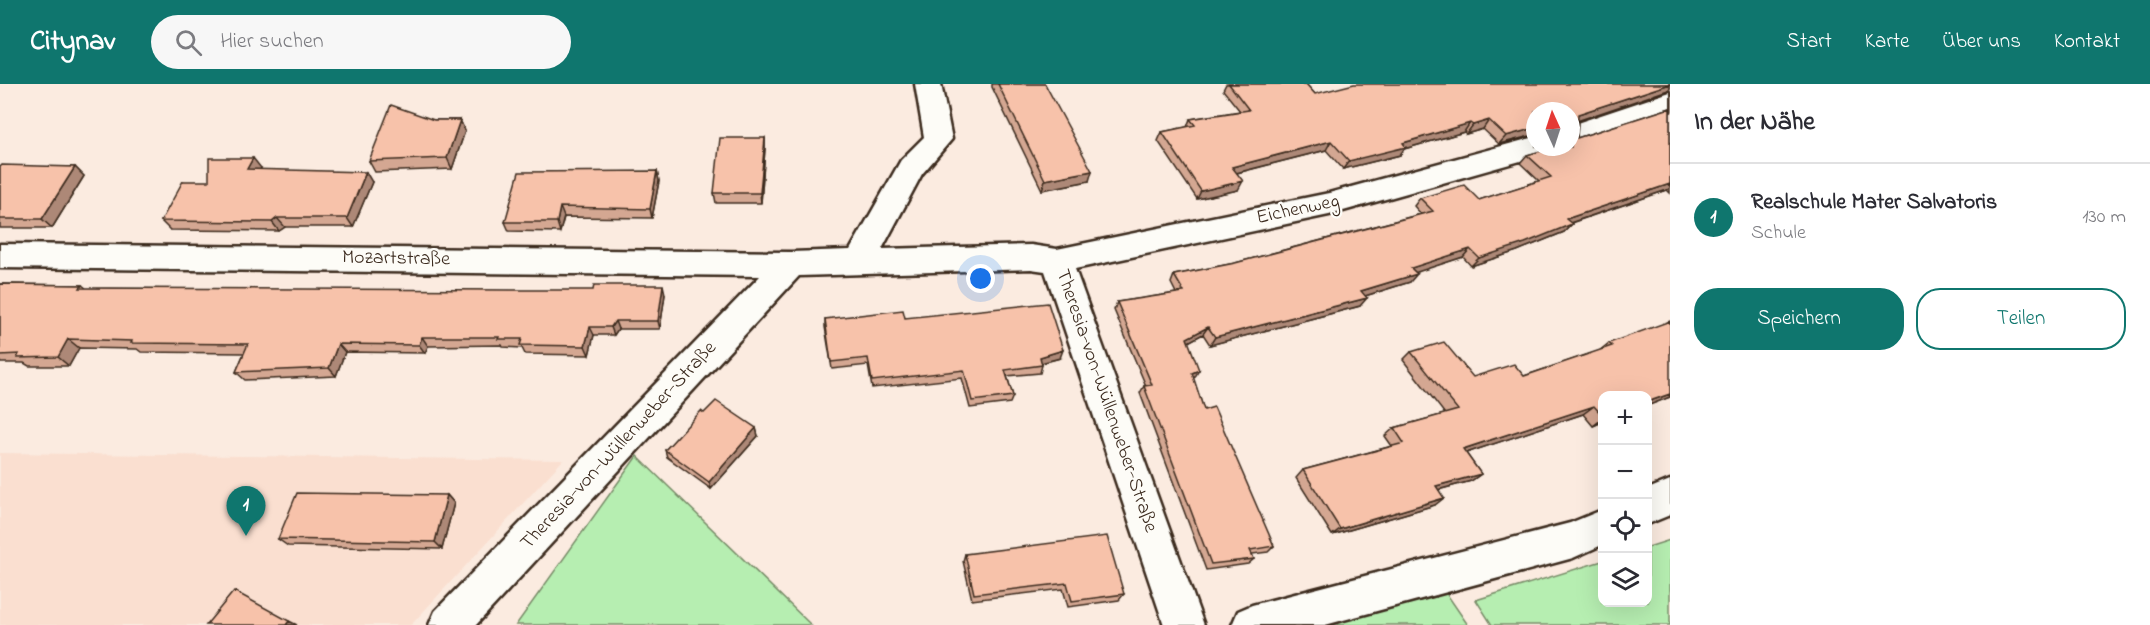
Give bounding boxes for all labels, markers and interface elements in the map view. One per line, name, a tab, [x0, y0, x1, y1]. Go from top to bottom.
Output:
search box	[151, 15, 571, 69]
text: Citynav	[30, 22, 115, 63]
icon: search	[172, 26, 205, 59]
text: Hier suchen	[220, 26, 324, 58]
text: Start	[1786, 27, 1832, 57]
text: Karte	[1865, 27, 1909, 57]
text: Über uns	[1942, 27, 2021, 57]
text: Kontakt	[2054, 27, 2120, 57]
north arrow	[1526, 102, 1580, 156]
text: In der Nähe	[1694, 104, 1815, 142]
street label: Eichenweg	[1254, 187, 1342, 234]
text: Realschule Mater Salvatoris	[1751, 187, 1997, 219]
text: 1	[1710, 203, 1717, 232]
text: 130 m	[2082, 203, 2126, 232]
text: Schule	[1751, 219, 1806, 248]
street label: Mozartstraße	[342, 244, 450, 274]
your location	[966, 264, 995, 293]
street label: Theresia-von-Wüllenweber-Straße	[1047, 266, 1165, 536]
button: Speichern	[1694, 288, 1904, 350]
button: Teilen	[1916, 288, 2126, 350]
street label: Theresia-von-Wüllenweber-Straße	[514, 335, 724, 557]
map controls	[1598, 391, 1652, 607]
button: +	[1598, 391, 1652, 445]
button: −	[1598, 445, 1652, 499]
pin: 1	[226, 486, 266, 536]
button: locate	[1598, 499, 1652, 553]
button: layers	[1598, 553, 1652, 607]

